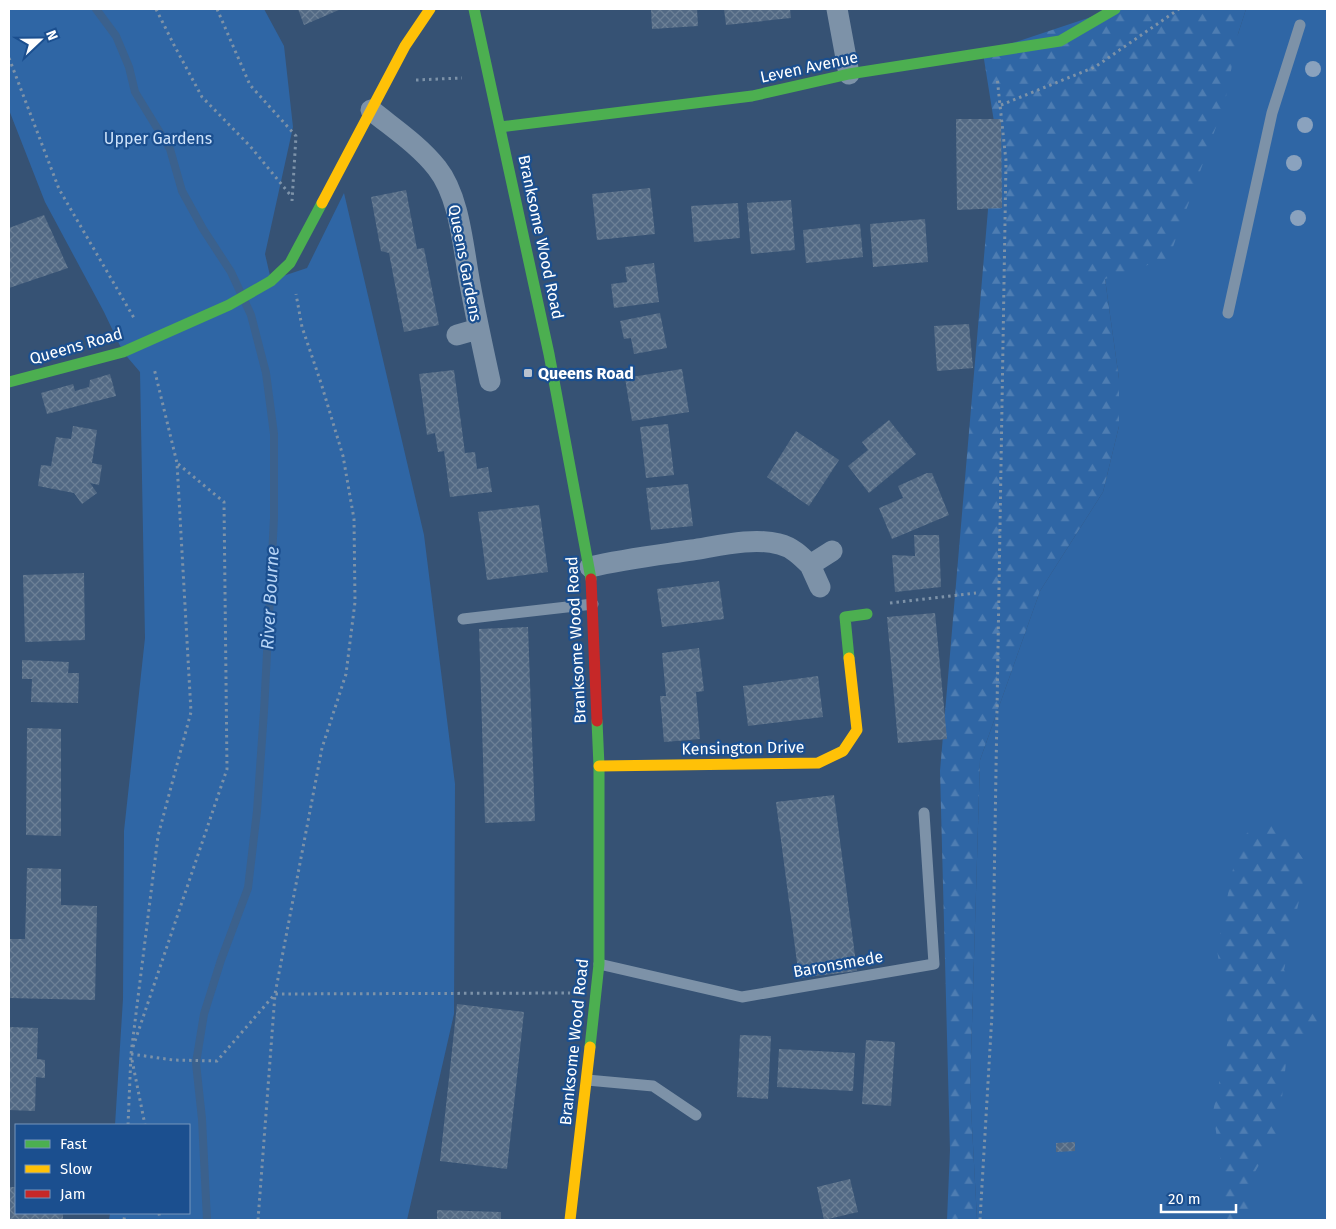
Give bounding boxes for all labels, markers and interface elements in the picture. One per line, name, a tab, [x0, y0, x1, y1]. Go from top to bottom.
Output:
north arrow	[15, 15, 65, 65]
text: N	[42, 28, 61, 43]
street label: Leven Avenue	[758, 47, 860, 87]
park label: Upper Gardens	[104, 129, 212, 148]
street label: Branksome Wood Road	[514, 153, 568, 321]
street label: Queens Gardens	[444, 203, 486, 323]
street label: Queens Road	[27, 324, 125, 368]
place label: Queens Road	[538, 364, 634, 383]
marker: Queens Road	[522, 367, 534, 379]
water label: River Bourne	[256, 546, 284, 650]
street label: Branksome Wood Road	[562, 556, 590, 724]
street label: Kensington Drive	[681, 737, 805, 759]
street label: Baronsmede	[792, 947, 884, 981]
street label: Branksome Wood Road	[556, 958, 592, 1126]
legend	[15, 1124, 190, 1214]
text: Fast	[60, 1135, 87, 1153]
text: Slow	[60, 1160, 92, 1178]
scale bar	[1161, 1182, 1236, 1214]
text: Jam	[60, 1185, 86, 1203]
text: 20 m	[1168, 1190, 1201, 1208]

